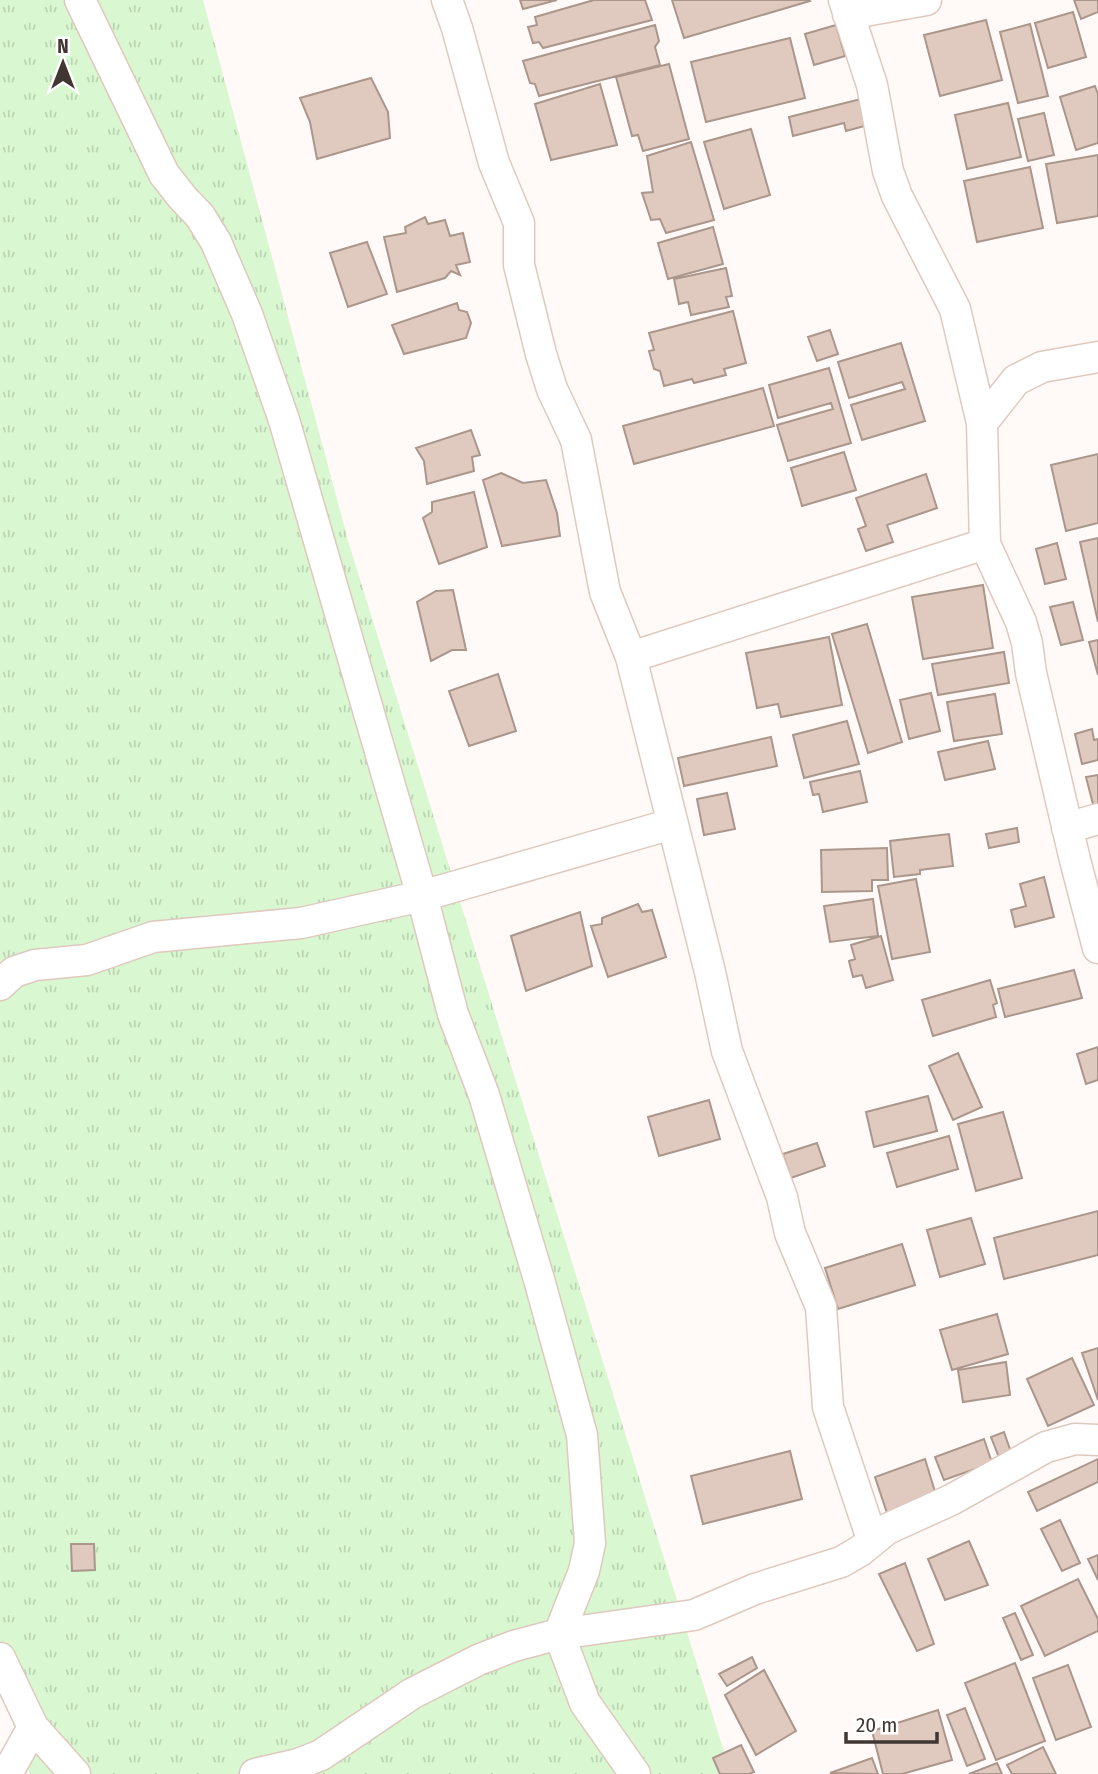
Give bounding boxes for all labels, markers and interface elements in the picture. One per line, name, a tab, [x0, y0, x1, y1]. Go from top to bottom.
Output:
north arrow	[28, 28, 98, 98]
text: N	[57, 35, 69, 58]
scale bar	[846, 1700, 937, 1744]
text: 20 m	[856, 1712, 897, 1738]

